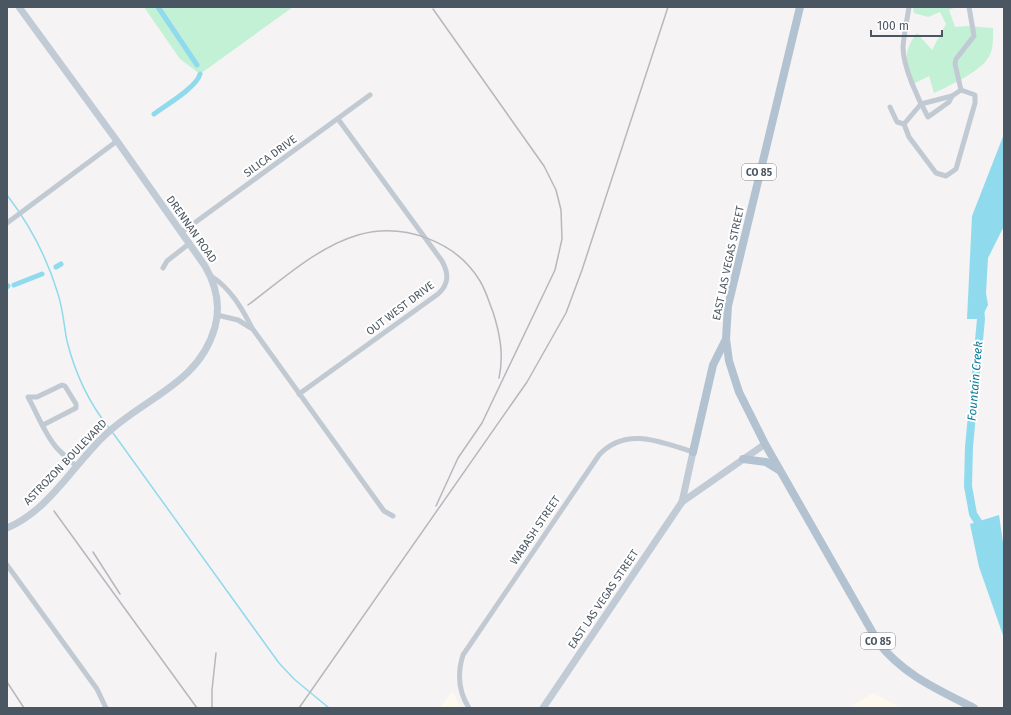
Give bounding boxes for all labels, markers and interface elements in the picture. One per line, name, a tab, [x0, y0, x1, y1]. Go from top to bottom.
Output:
scale bar	[871, 12, 942, 38]
text: 100 m	[877, 19, 909, 33]
street label: SILICA DRIVE	[241, 133, 299, 180]
road number: CO 85	[742, 164, 776, 180]
street label: DRENNAN ROAD	[164, 193, 220, 265]
street label: EAST LAS VEGAS STREET	[710, 204, 747, 322]
street label: OUT WEST DRIVE	[364, 279, 437, 338]
water label: Fountain Creek	[965, 340, 986, 421]
street label: ASTROZON BOULEVARD	[21, 417, 110, 508]
street label: WABASH STREET	[508, 493, 563, 567]
street label: EAST LAS VEGAS STREET	[565, 547, 642, 651]
road number: CO 85	[861, 633, 895, 649]

